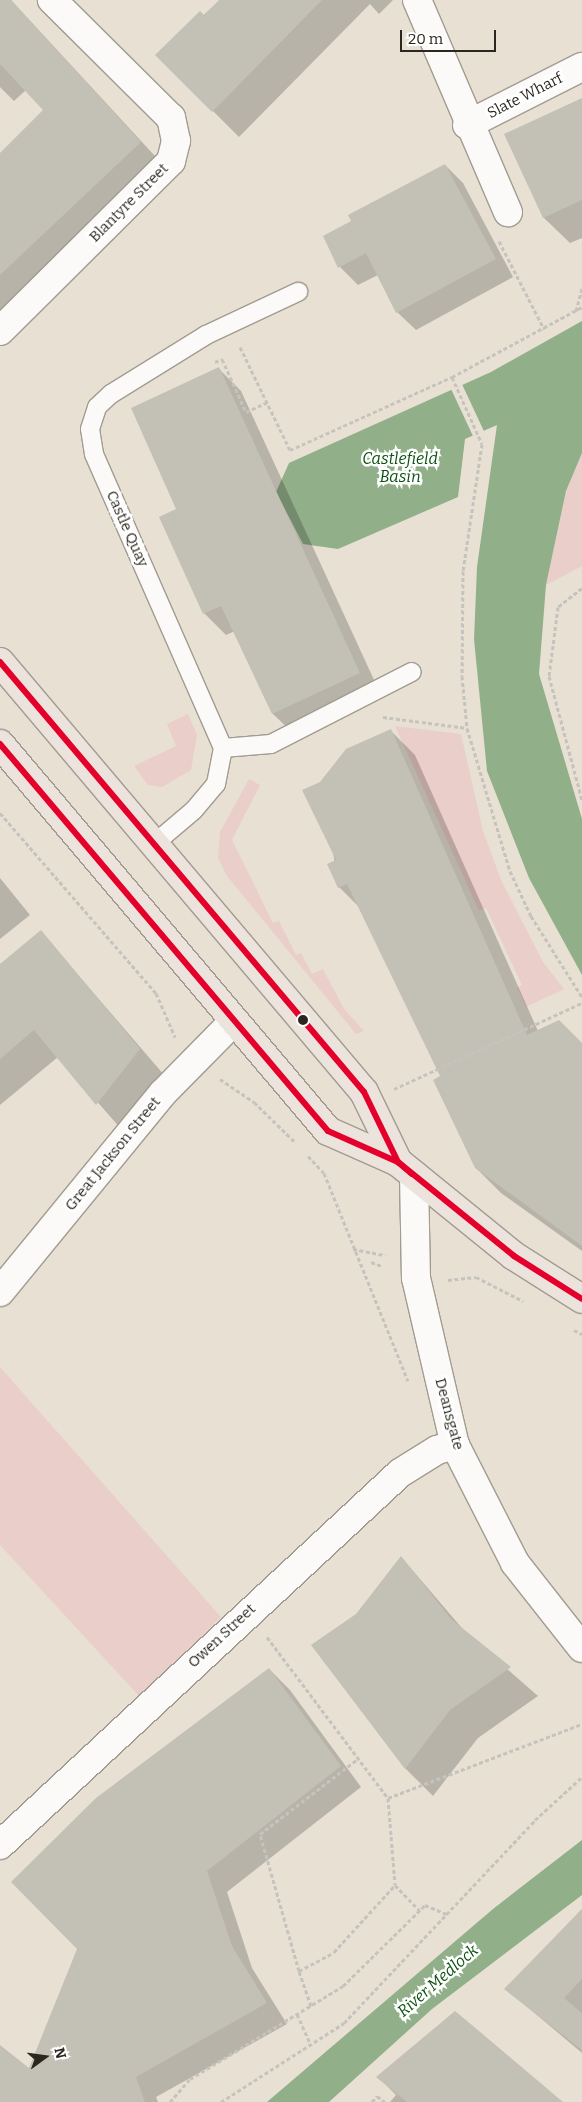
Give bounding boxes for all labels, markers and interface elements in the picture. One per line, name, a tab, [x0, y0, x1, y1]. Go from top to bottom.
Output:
scale bar	[402, 20, 498, 52]
text: 20 m	[408, 30, 443, 48]
street label: Slate Wharf	[484, 69, 566, 123]
street label: Blantyre Street	[86, 160, 172, 246]
water label: Castlefield Basin	[362, 449, 438, 487]
street label: Castle Quay	[102, 488, 152, 570]
unlabelled marker	[298, 1015, 308, 1025]
street label: Great Jackson Street	[62, 1093, 164, 1215]
street label: Deansgate	[431, 1376, 467, 1452]
street label: Owen Street	[185, 1600, 259, 1672]
water label: River Medlock	[394, 1941, 482, 2021]
north arrow	[20, 2032, 70, 2082]
text: N	[50, 2046, 70, 2061]

